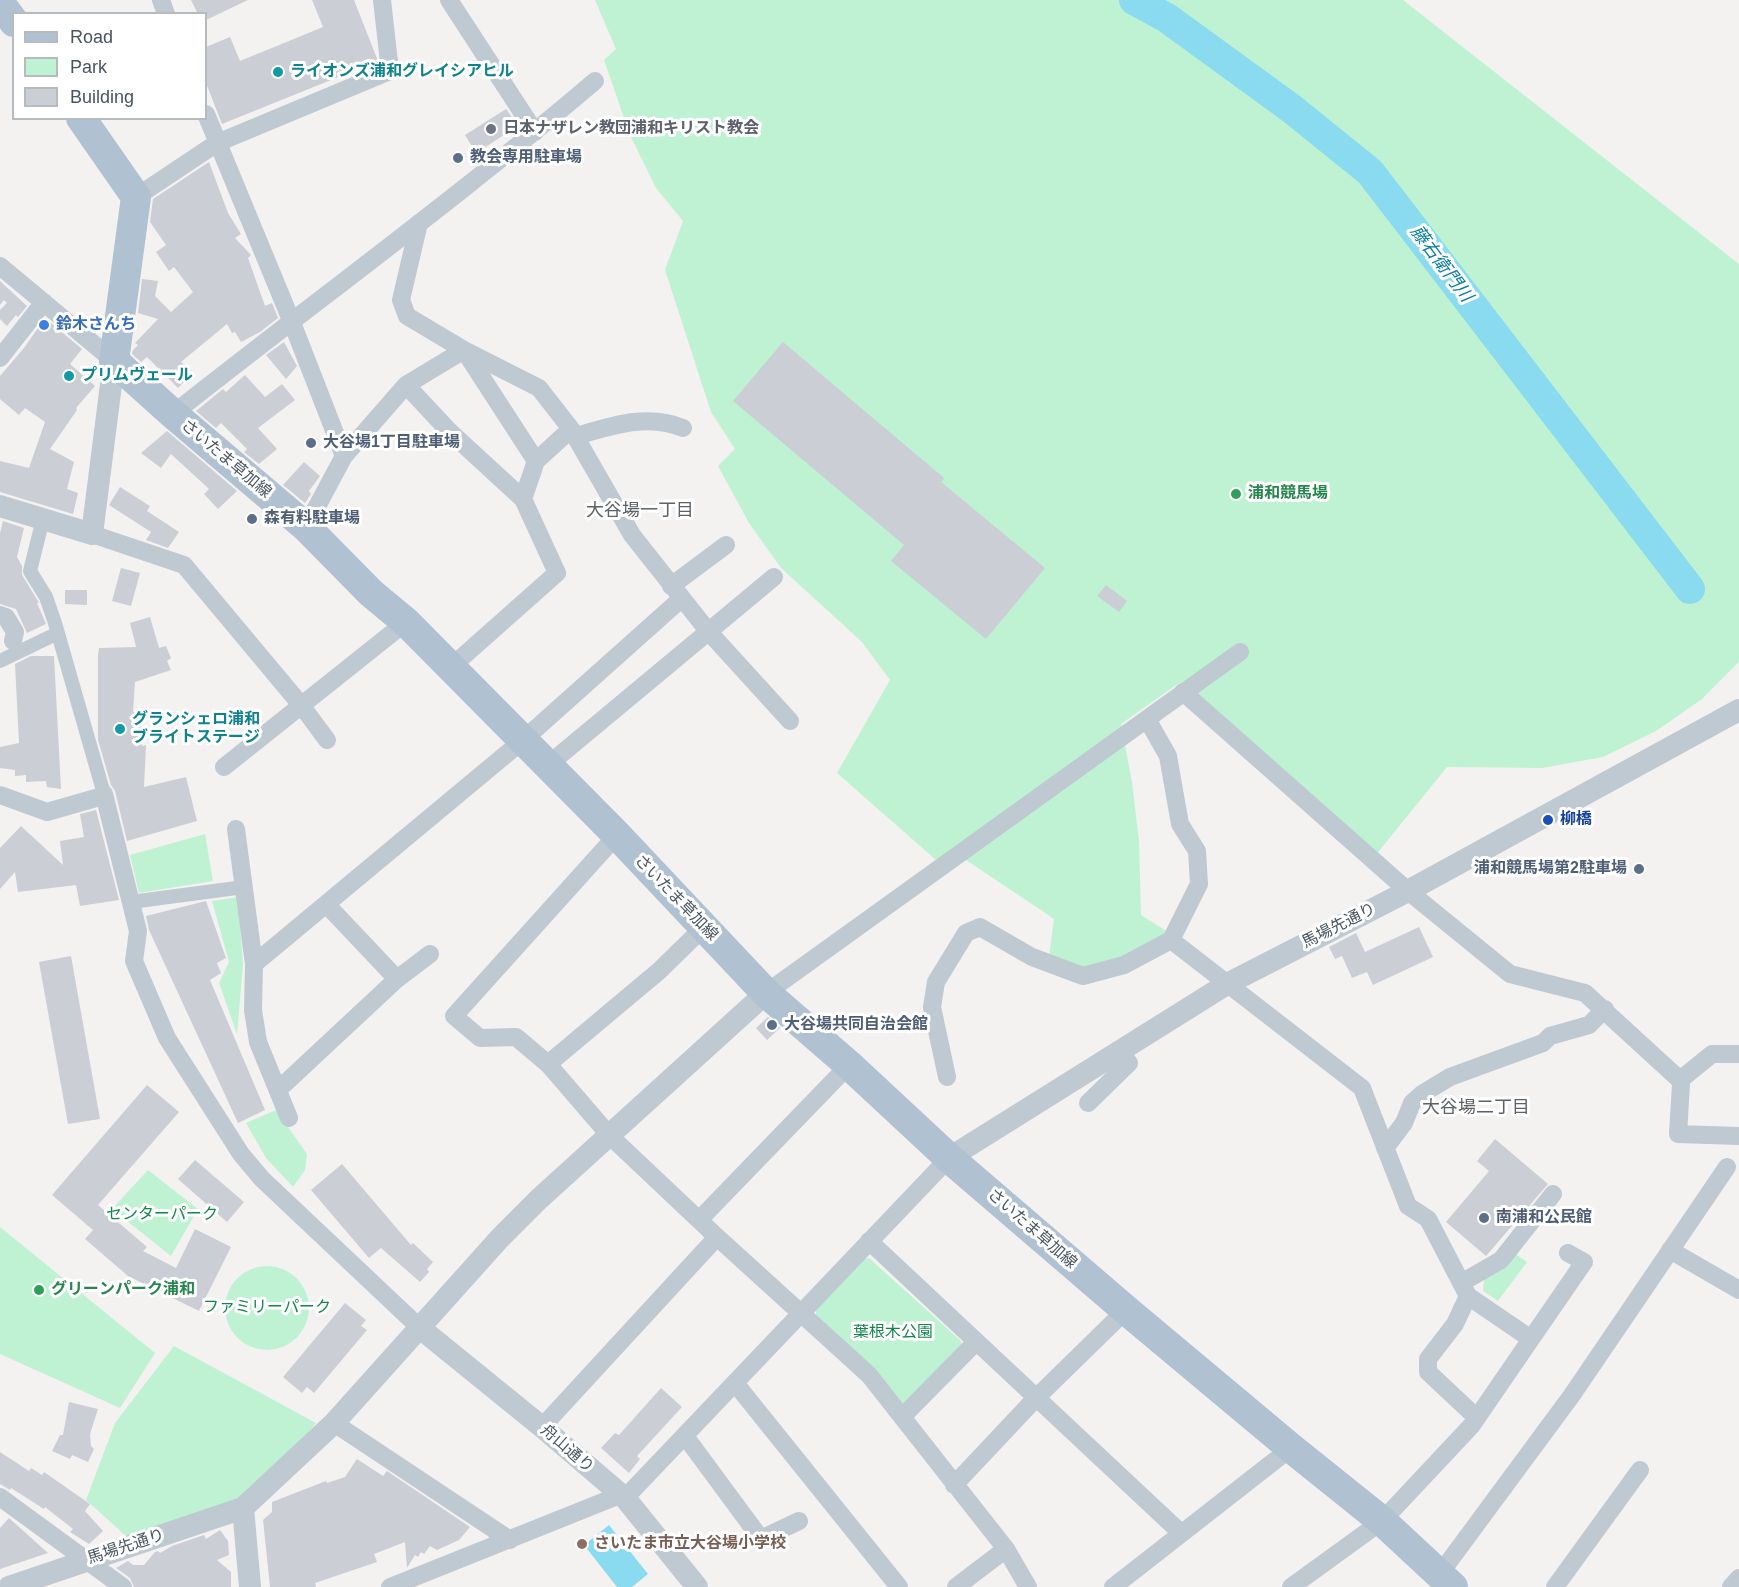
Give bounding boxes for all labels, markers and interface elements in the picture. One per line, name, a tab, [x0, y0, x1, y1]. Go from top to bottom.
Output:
legend	[12, 12, 207, 120]
text: Road	[70, 27, 113, 47]
text: Park	[70, 57, 107, 77]
place label: ライオンズ浦和グレイシアヒル	[290, 62, 514, 82]
marker: ライオンズ浦和グレイシアヒル	[271, 65, 285, 79]
text: Building	[70, 87, 134, 107]
place label: 日本ナザレン教団浦和キリスト教会	[503, 119, 759, 139]
marker: 日本ナザレン教団浦和キリスト教会	[484, 122, 498, 136]
place label: 教会専用駐車場	[470, 148, 582, 168]
marker: 教会専用駐車場	[451, 151, 465, 165]
water label: 藤右衛門川	[1405, 222, 1477, 306]
place label: 鈴木さんち	[56, 315, 136, 335]
marker: 鈴木さんち	[37, 318, 51, 332]
place label: プリムヴェール	[81, 366, 193, 386]
marker: プリムヴェール	[62, 369, 76, 383]
street label: さいたま草加線	[177, 416, 275, 502]
place label: 大谷場1丁目駐車場	[323, 433, 460, 453]
marker: 大谷場1丁目駐車場	[304, 436, 318, 450]
place label: 浦和競馬場	[1248, 484, 1328, 504]
marker: 浦和競馬場	[1229, 487, 1243, 501]
district label: 大谷場一丁目	[586, 500, 694, 522]
place label: 森有料駐車場	[264, 509, 360, 529]
marker: 森有料駐車場	[245, 512, 259, 526]
place label: グランシェロ浦和 ブライトステージ	[132, 710, 260, 748]
marker: グランシェロ浦和 ブライトステージ	[113, 722, 127, 736]
place label: 柳橋	[1560, 810, 1592, 830]
marker: 柳橋	[1541, 813, 1555, 827]
street label: さいたま草加線	[630, 851, 722, 945]
place label: 浦和競馬場第2駐車場	[1474, 859, 1627, 879]
marker: 浦和競馬場第2駐車場	[1632, 862, 1646, 876]
street label: 馬場先通り	[1299, 899, 1379, 953]
place label: 大谷場共同自治会館	[784, 1015, 928, 1035]
marker: 大谷場共同自治会館	[765, 1018, 779, 1032]
district label: 大谷場二丁目	[1422, 1097, 1530, 1119]
street label: さいたま草加線	[983, 1185, 1081, 1273]
park label: センターパーク	[106, 1205, 218, 1225]
place label: 南浦和公民館	[1496, 1208, 1592, 1228]
marker: 南浦和公民館	[1477, 1211, 1491, 1225]
place label: グリーンパーク浦和	[51, 1280, 195, 1300]
marker: グリーンパーク浦和	[32, 1283, 46, 1297]
park label: ファミリーパーク	[203, 1298, 331, 1318]
park label: 葉根木公園	[853, 1323, 933, 1343]
street label: 舟山通り	[537, 1421, 597, 1477]
street label: 馬場先通り	[85, 1526, 167, 1568]
place label: さいたま市立大谷場小学校	[594, 1534, 786, 1554]
marker: さいたま市立大谷場小学校	[575, 1537, 589, 1551]

